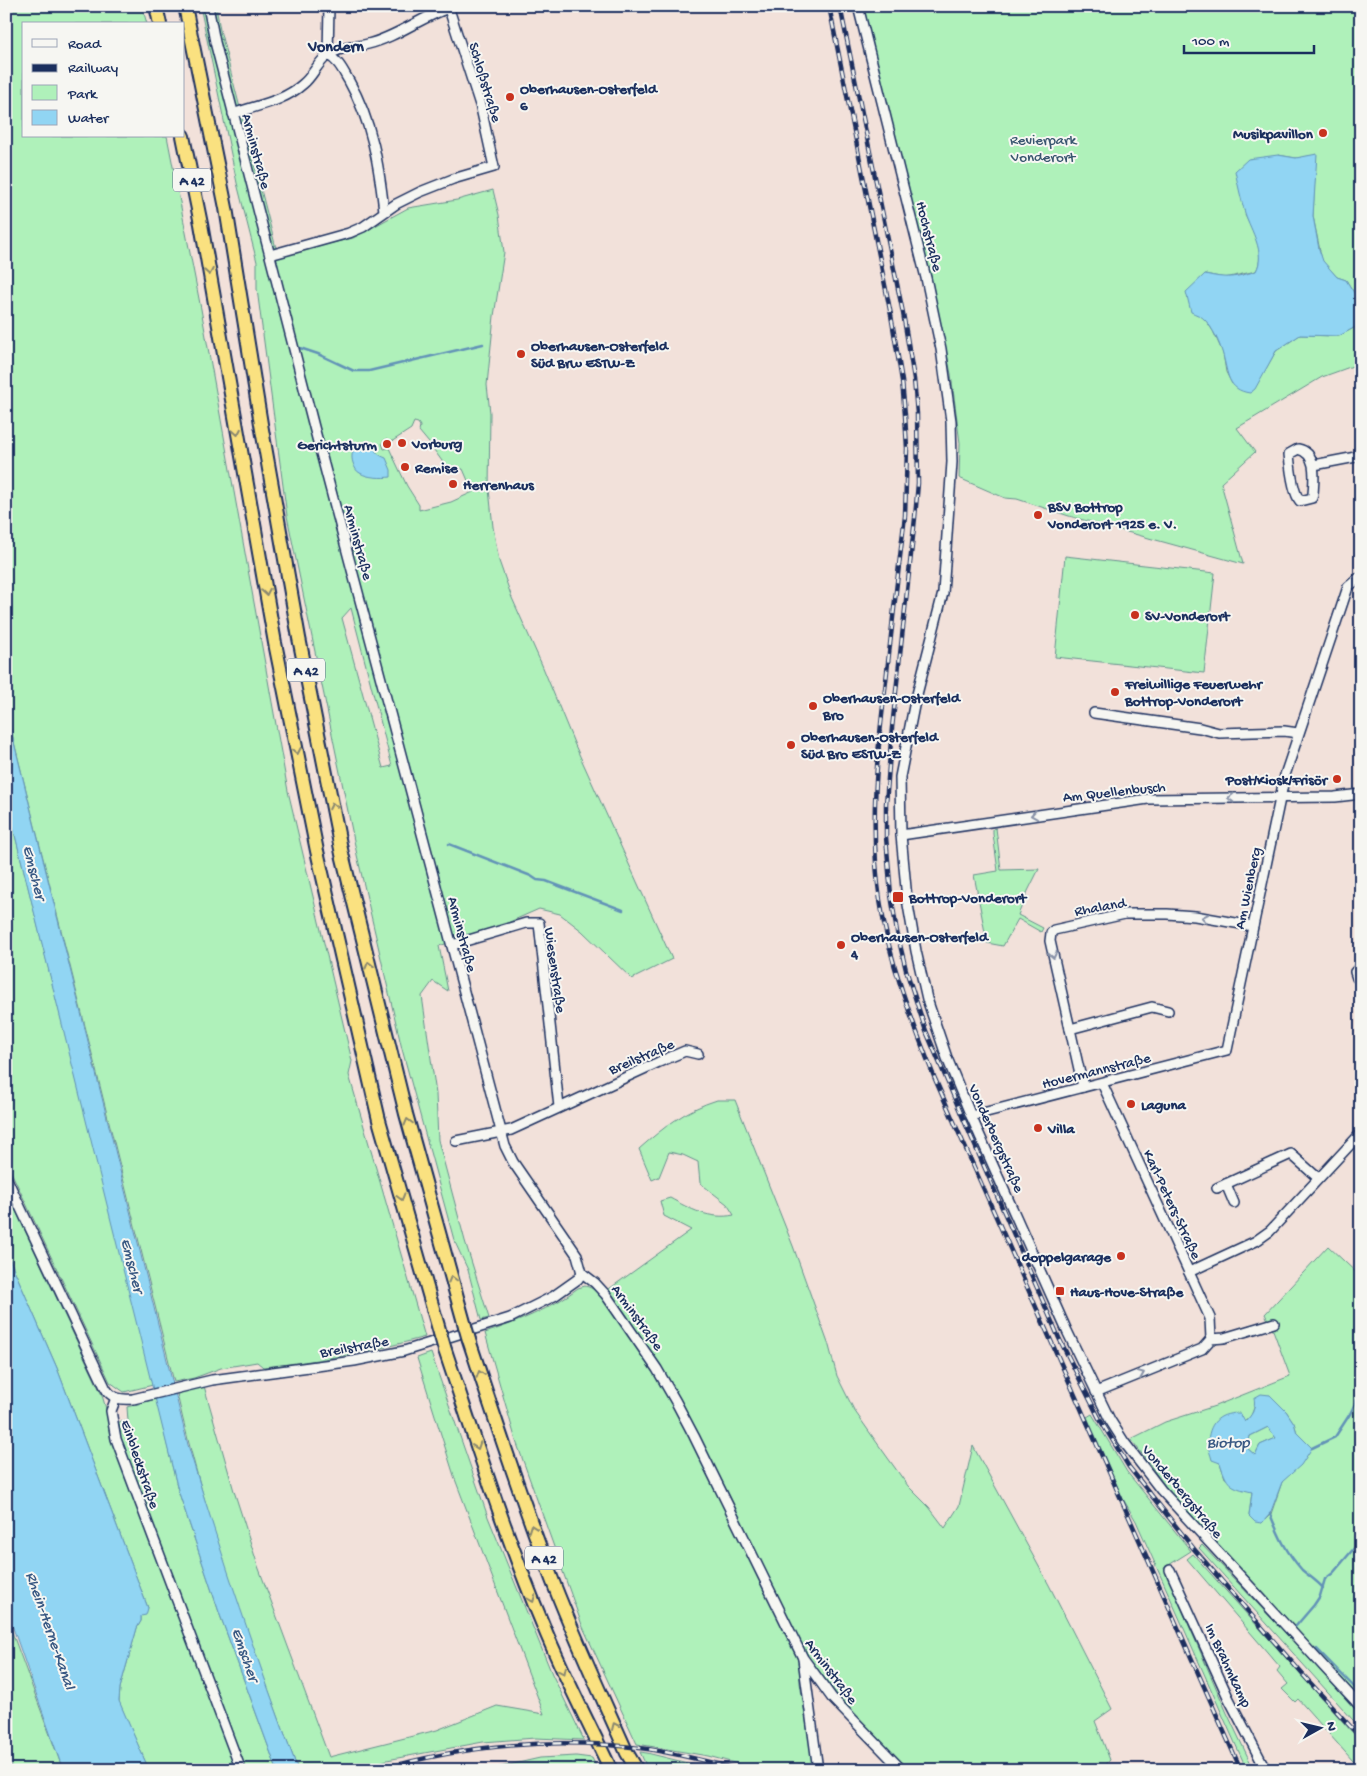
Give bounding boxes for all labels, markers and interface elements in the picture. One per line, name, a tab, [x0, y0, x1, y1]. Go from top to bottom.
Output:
legend	[22, 22, 185, 138]
scale bar	[1184, 22, 1314, 54]
text: 100 m	[1191, 33, 1230, 51]
text: Road	[68, 36, 102, 54]
district label: Vondern	[307, 39, 364, 58]
street label: Schloßstraße	[463, 41, 505, 125]
text: Railway	[68, 60, 119, 78]
place label: Oberhausen-Osterfeld 6	[520, 81, 659, 116]
text: Park	[67, 86, 98, 104]
marker: Oberhausen-Osterfeld 6	[504, 91, 516, 103]
text: Water	[68, 110, 110, 128]
street label: Arminstraße	[236, 112, 274, 191]
place label: Musikpavillon	[1233, 126, 1314, 144]
marker: Musikpavillon	[1317, 127, 1329, 139]
park label: Revierpark Vonderort	[1010, 132, 1077, 167]
road number: A 42	[173, 168, 211, 192]
street label: Hochstraße	[911, 200, 946, 274]
one-way arrow	[204, 268, 214, 276]
place label: Oberhausen-Osterfeld Süd Brw ESTW-Z	[531, 338, 670, 373]
marker: Oberhausen-Osterfeld Süd Brw ESTW-Z	[515, 348, 527, 360]
one-way arrow	[231, 428, 241, 436]
place label: Vorburg	[411, 436, 463, 454]
place label: Gerichtsturm	[297, 437, 377, 455]
marker: Vorburg	[396, 437, 408, 449]
marker: Gerichtsturm	[381, 438, 393, 450]
place label: Remise	[414, 460, 459, 478]
marker: Remise	[399, 461, 411, 473]
place label: Herrenhaus	[463, 477, 535, 495]
marker: Herrenhaus	[447, 478, 459, 490]
place label: BSV Bottrop Vonderort 1925 e. V.	[1047, 499, 1177, 534]
street label: Arminstraße	[338, 503, 376, 582]
marker: BSV Bottrop Vonderort 1925 e. V.	[1032, 509, 1044, 521]
one-way arrow	[260, 588, 270, 596]
place label: SV-Vonderort	[1145, 608, 1231, 626]
marker: SV-Vonderort	[1129, 609, 1141, 621]
road number: A 42	[287, 658, 325, 682]
place label: Freiwillige Feuerwehr Bottrop-Vonderort	[1124, 676, 1263, 711]
marker: Freiwillige Feuerwehr Bottrop-Vonderort	[1109, 686, 1121, 698]
place label: Oberhausen-Osterfeld Bro	[822, 690, 962, 725]
marker: Oberhausen-Osterfeld Bro	[807, 700, 819, 712]
place label: Oberhausen-Osterfeld Süd Bro ESTW-Z	[801, 729, 940, 764]
marker: Oberhausen-Osterfeld Süd Bro ESTW-Z	[785, 739, 797, 751]
one-way arrow	[291, 747, 302, 756]
place label: Post/Kiosk/Frisör	[1225, 772, 1329, 790]
marker: Post/Kiosk/Frisör	[1331, 773, 1343, 785]
street label: Am Quellenbusch	[1062, 779, 1166, 807]
one-way arrow	[1226, 793, 1234, 804]
one-way arrow	[328, 802, 338, 811]
one-way arrow	[1030, 809, 1038, 820]
water label: Emscher	[17, 844, 49, 905]
street label: Am Wienberg	[1231, 846, 1266, 931]
marker: Bottrop-Vonderort	[891, 890, 905, 904]
place label: Bottrop-Vonderort	[908, 890, 1028, 908]
street label: Rhaland	[1073, 894, 1129, 921]
street label: Arminstraße	[442, 895, 480, 974]
one-way arrow	[1200, 913, 1209, 923]
street label: Wiesenstraße	[539, 926, 569, 1015]
place label: Oberhausen-Osterfeld 4	[850, 929, 990, 964]
marker: Oberhausen-Osterfeld 4	[835, 939, 847, 951]
one-way arrow	[1047, 951, 1058, 960]
one-way arrow	[364, 960, 375, 969]
street label: Breilstraße	[605, 1036, 677, 1080]
street label: Hovermannstraße	[1040, 1050, 1153, 1094]
street label: Vonderbergstraße	[963, 1081, 1027, 1196]
place label: Laguna	[1141, 1097, 1187, 1115]
marker: Laguna	[1125, 1098, 1137, 1110]
one-way arrow	[404, 1119, 414, 1127]
place label: Villa	[1047, 1121, 1075, 1139]
marker: Villa	[1032, 1122, 1044, 1134]
street label: Karl-Peters-Straße	[1138, 1147, 1205, 1263]
one-way arrow	[395, 1193, 406, 1202]
water label: Emscher	[115, 1237, 147, 1298]
place label: doppelgarage	[1022, 1249, 1112, 1267]
marker: doppelgarage	[1115, 1250, 1127, 1262]
one-way arrow	[447, 1275, 457, 1284]
street label: Arminstraße	[606, 1282, 667, 1355]
place label: Haus-Hove-Straße	[1070, 1284, 1184, 1302]
marker: Haus-Hove-Straße	[1054, 1285, 1066, 1297]
street label: Breilstraße	[318, 1333, 390, 1363]
one-way arrow	[476, 1370, 486, 1379]
one-way arrow	[1136, 1370, 1145, 1380]
street label: Einbleckstraße	[116, 1418, 163, 1512]
water label: Biotop	[1207, 1435, 1250, 1454]
one-way arrow	[471, 1441, 481, 1449]
street label: Vonderbergstraße	[1136, 1441, 1226, 1543]
one-way arrow	[528, 1524, 538, 1532]
road number: A 42	[525, 1546, 563, 1570]
water label: Rhein-Herne-Kanal	[20, 1570, 78, 1694]
one-way arrow	[526, 1594, 536, 1602]
street label: Im Brahmkamp	[1200, 1621, 1255, 1711]
water label: Emscher	[226, 1626, 263, 1687]
street label: Arminstraße	[800, 1636, 861, 1709]
one-way arrow	[557, 1666, 567, 1675]
north arrow	[1294, 1704, 1344, 1754]
text: N	[1321, 1721, 1339, 1732]
one-way arrow	[611, 1722, 621, 1731]

